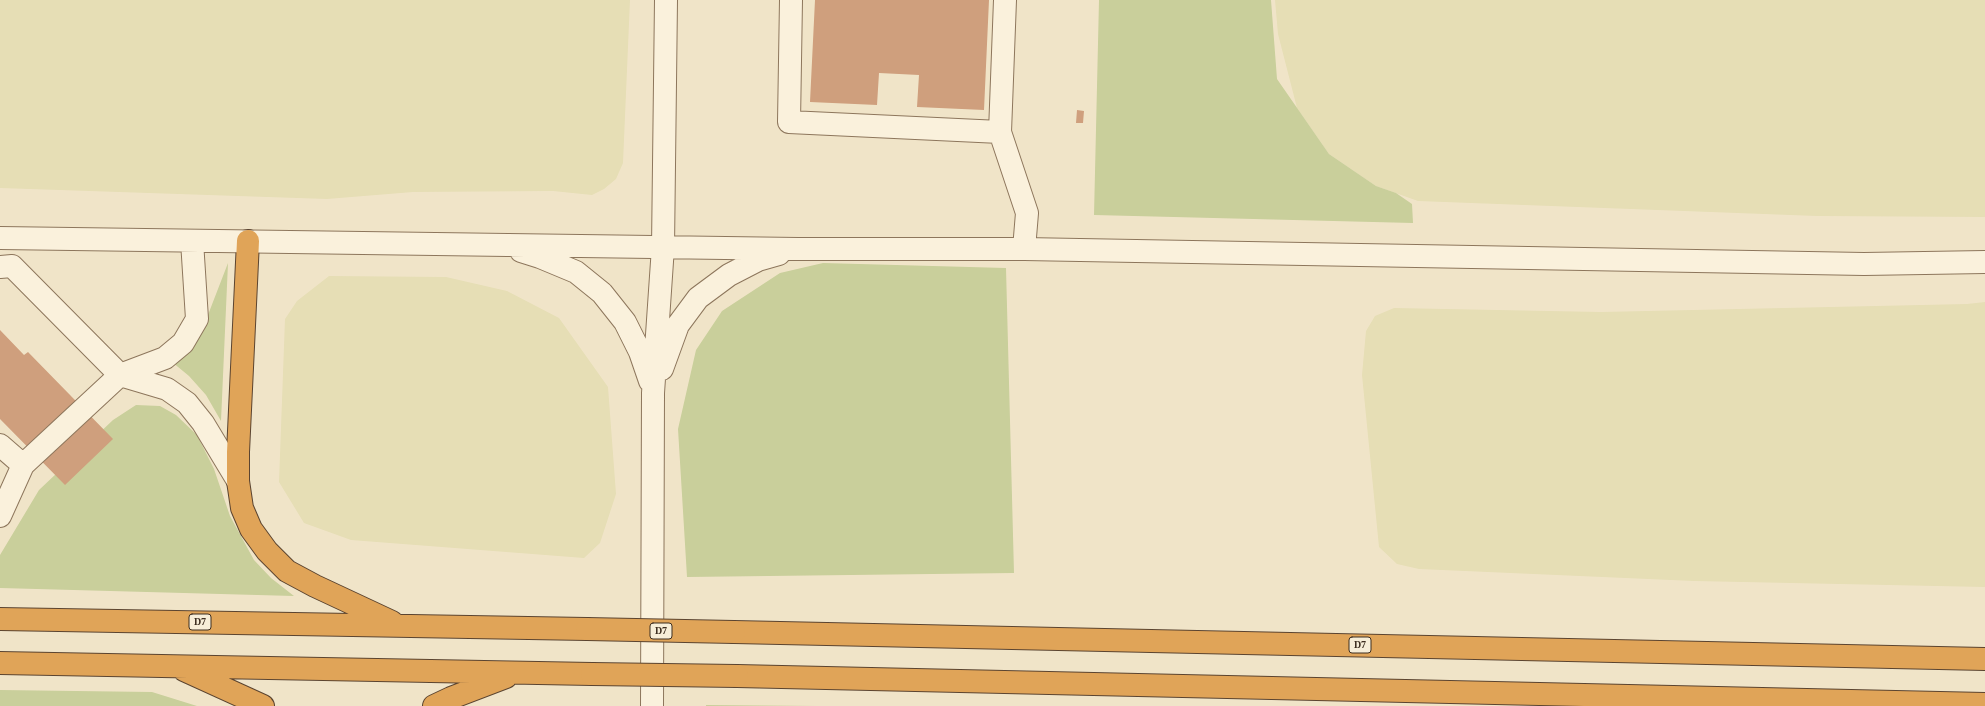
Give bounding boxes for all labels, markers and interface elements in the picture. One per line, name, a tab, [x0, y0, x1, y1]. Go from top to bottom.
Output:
road number: D7	[189, 614, 211, 630]
road number: D7	[650, 623, 672, 639]
road number: D7	[1349, 637, 1371, 653]

